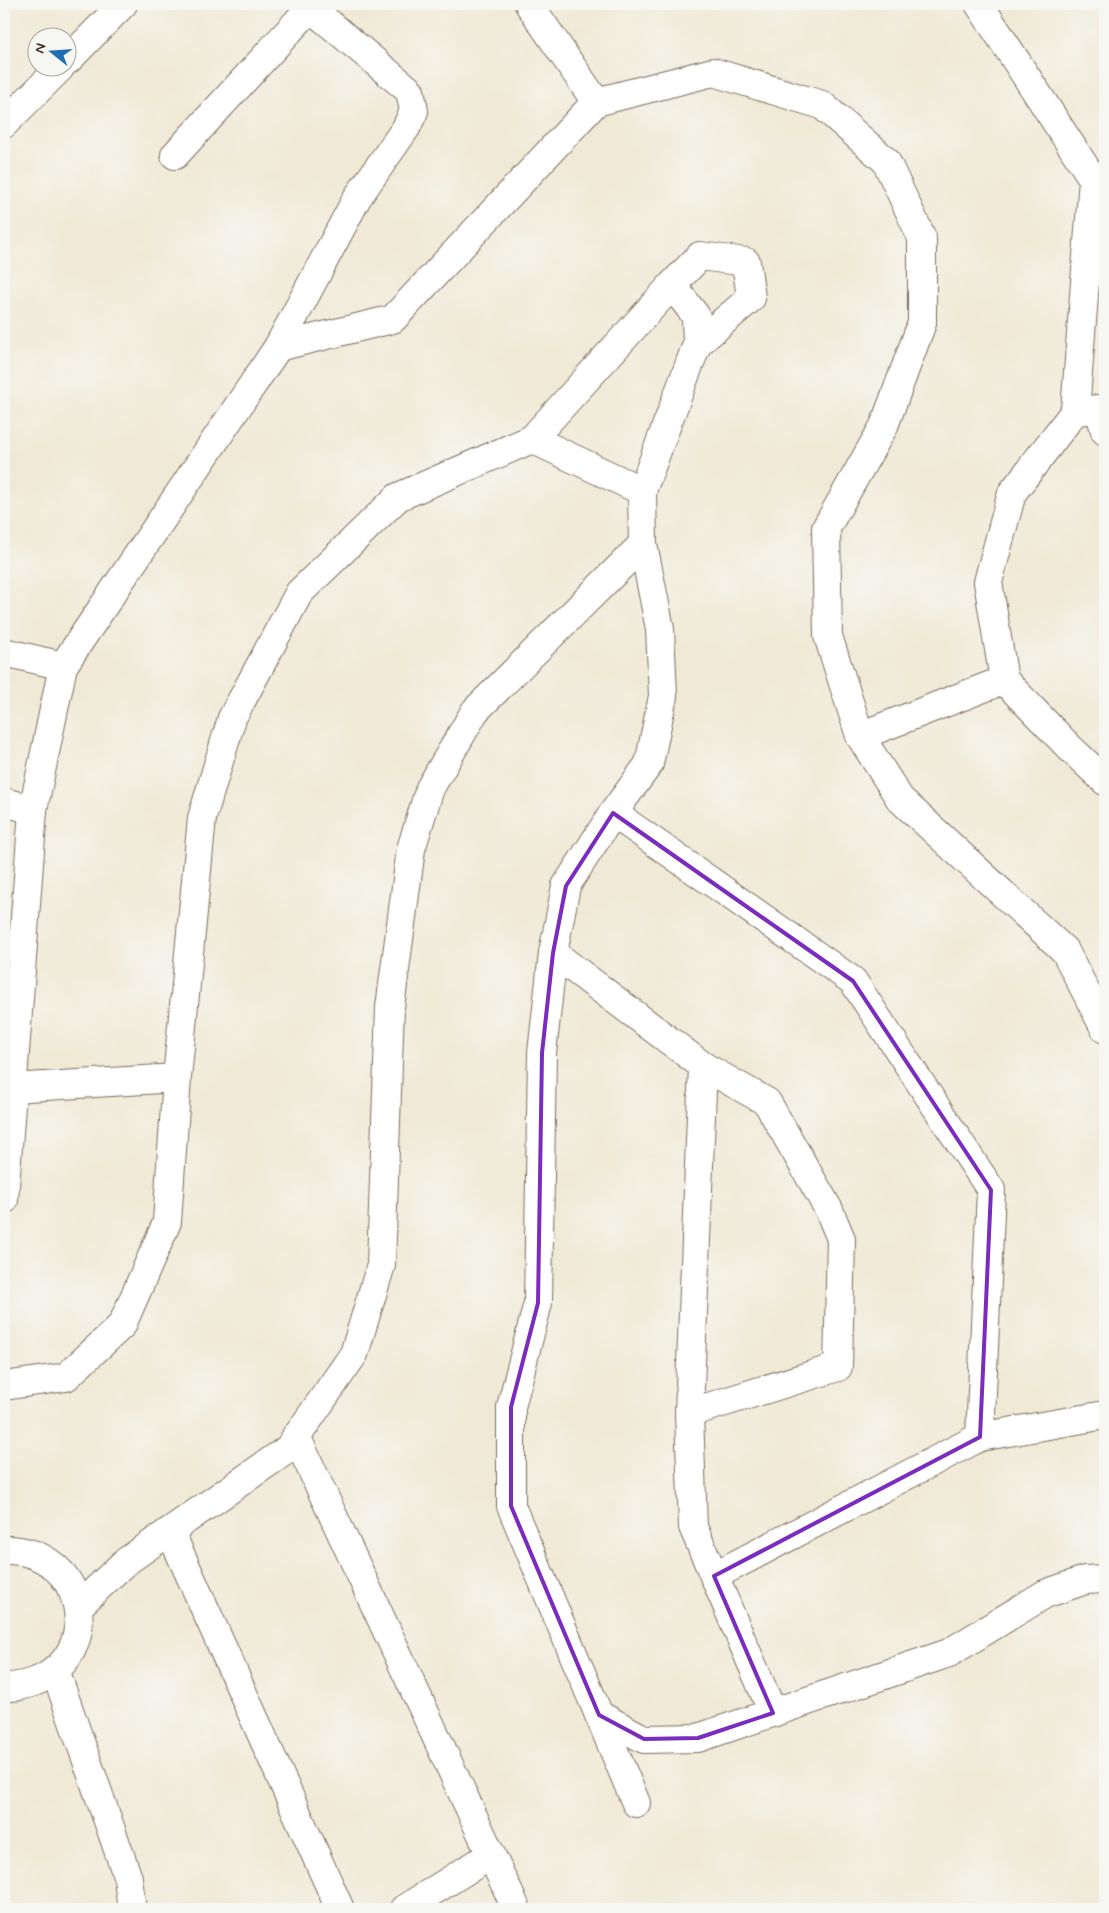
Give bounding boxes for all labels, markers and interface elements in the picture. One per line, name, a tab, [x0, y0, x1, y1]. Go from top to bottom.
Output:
north arrow	[28, 28, 78, 78]
text: N	[31, 41, 50, 56]

